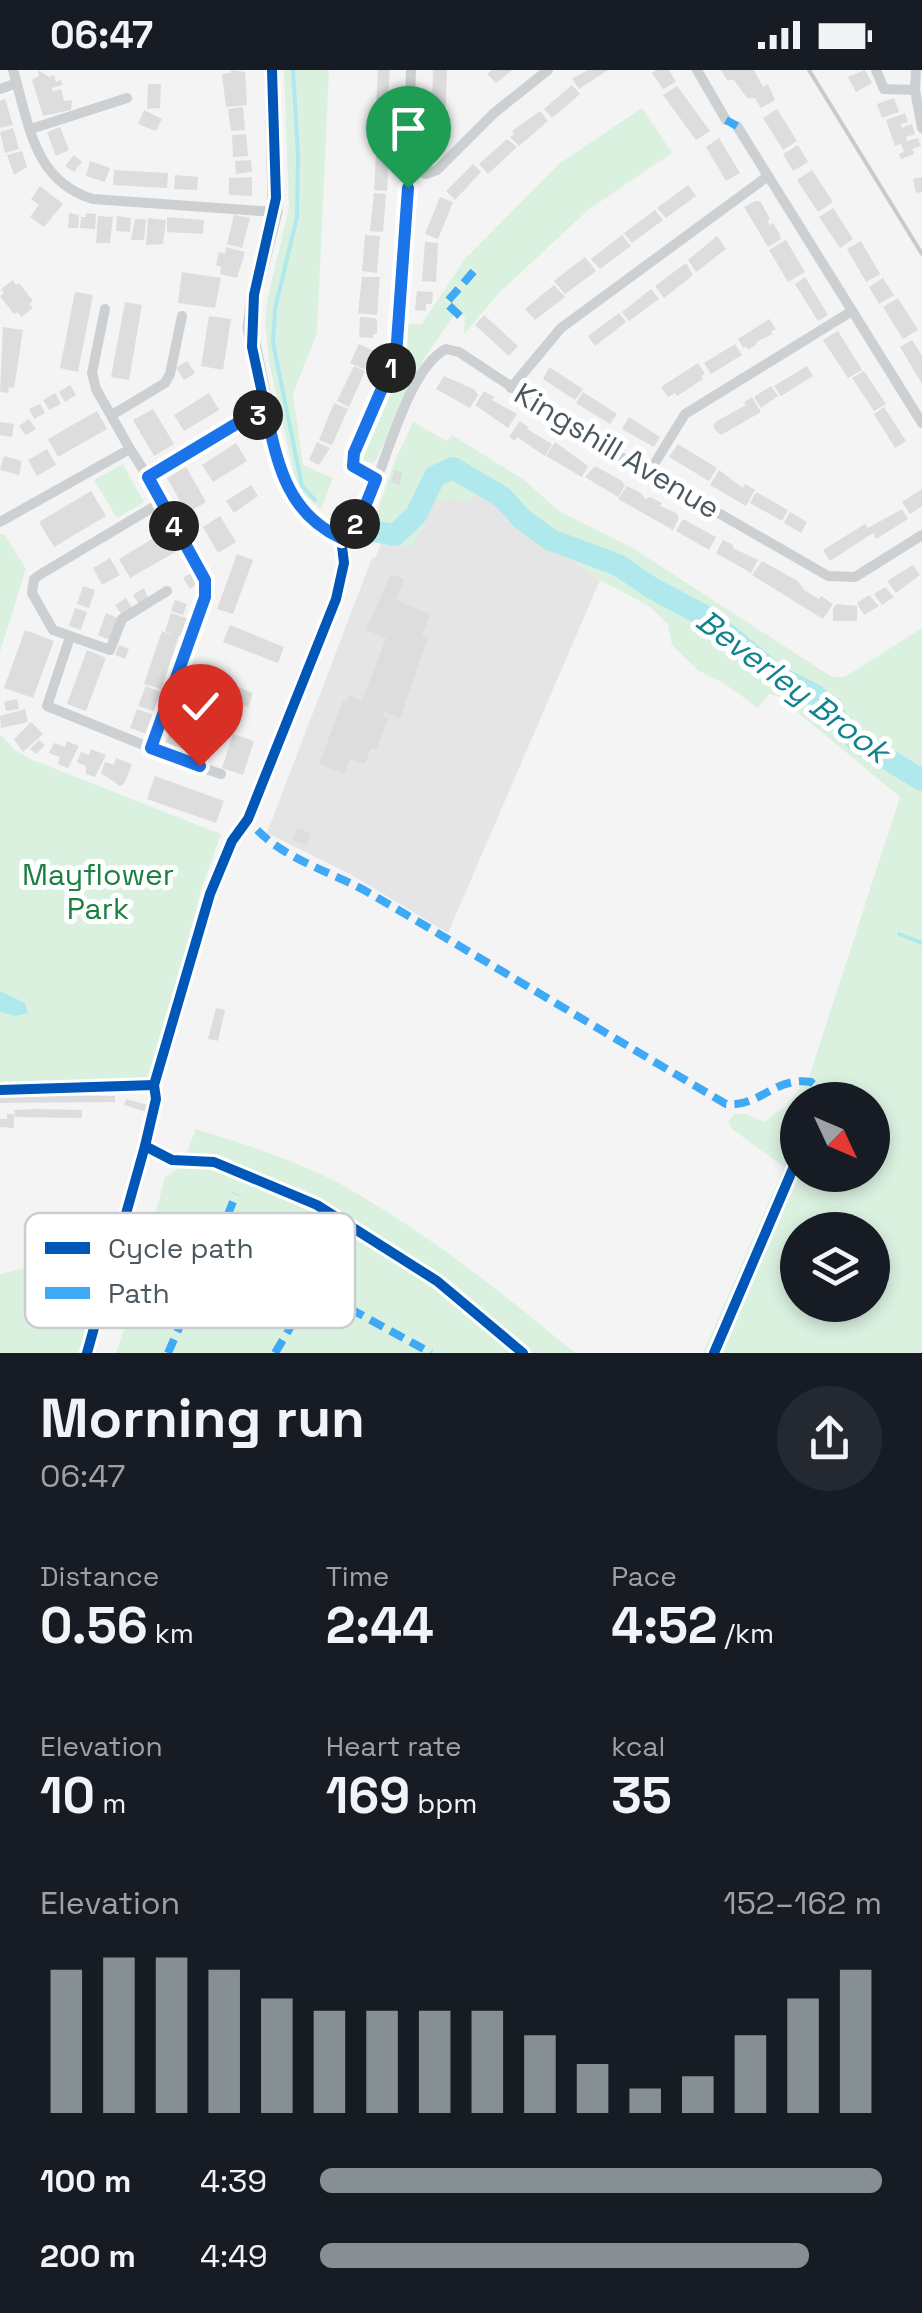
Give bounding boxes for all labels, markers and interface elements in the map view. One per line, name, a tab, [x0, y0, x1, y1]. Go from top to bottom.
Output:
text: 06:47	[50, 11, 153, 59]
pin	[366, 86, 451, 189]
icon: arrive	[381, 101, 436, 156]
pin: 1	[366, 343, 416, 393]
text: 1	[385, 350, 397, 386]
street label: Kingshill Avenue	[507, 374, 727, 527]
pin: 3	[233, 390, 283, 440]
text: 3	[249, 397, 267, 433]
pin: 2	[330, 499, 380, 549]
pin: 4	[149, 501, 199, 551]
text: 2	[347, 506, 363, 542]
text: 4	[165, 508, 183, 544]
water label: Beverley Brook	[689, 600, 900, 774]
pin	[158, 664, 243, 767]
icon: check	[173, 679, 228, 734]
park label: Mayflower Park	[22, 855, 174, 928]
north arrow	[780, 1082, 890, 1192]
map controls	[780, 1082, 890, 1322]
button: layers	[780, 1212, 890, 1322]
legend	[25, 1213, 355, 1328]
text: Cycle path	[108, 1230, 254, 1266]
text: Path	[108, 1275, 170, 1311]
text: Morning run	[40, 1383, 365, 1453]
button: share	[777, 1386, 882, 1491]
text: 06:47	[40, 1456, 125, 1496]
text: Distance	[40, 1558, 159, 1594]
text: Time	[326, 1558, 389, 1594]
text: Pace	[611, 1558, 677, 1594]
text: 0.56	[40, 1594, 148, 1658]
text: 2:44	[326, 1594, 434, 1658]
text: 4:52	[611, 1594, 717, 1658]
text: km	[148, 1615, 194, 1651]
text: /km	[717, 1615, 774, 1651]
text: Elevation	[40, 1728, 163, 1764]
text: Heart rate	[326, 1728, 462, 1764]
text: kcal	[611, 1728, 665, 1764]
text: 10	[40, 1764, 95, 1828]
text: 169	[326, 1764, 410, 1828]
text: 35	[611, 1764, 672, 1828]
text: m	[95, 1785, 126, 1821]
text: bpm	[410, 1785, 477, 1821]
text: Elevation	[40, 1883, 180, 1923]
text: 152–162 m	[723, 1883, 882, 1923]
text: 100 m	[40, 2161, 131, 2201]
text: 4:39	[200, 2161, 267, 2201]
text: 200 m	[40, 2236, 136, 2276]
text: 4:49	[200, 2236, 268, 2276]

